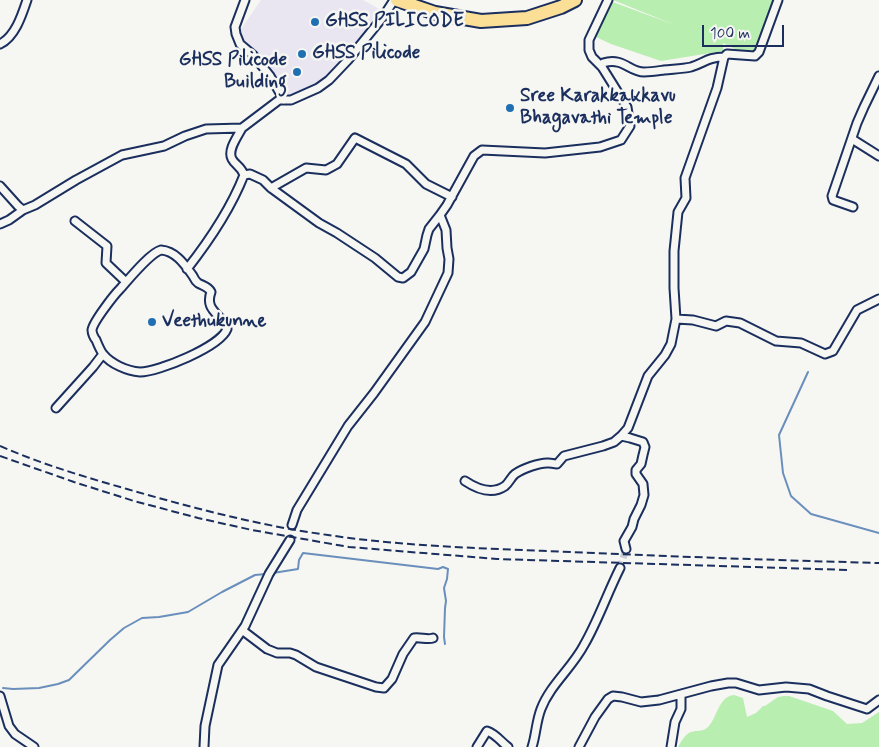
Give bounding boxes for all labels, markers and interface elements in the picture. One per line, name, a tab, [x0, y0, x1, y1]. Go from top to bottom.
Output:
place label: GHSS PILICODE	[325, 11, 464, 33]
scale bar	[704, 15, 786, 47]
marker: GHSS PILICODE	[309, 16, 321, 28]
text: 100 m	[710, 24, 750, 44]
place label: GHSS Pilicode	[312, 43, 420, 65]
marker: GHSS Pilicode	[296, 48, 308, 60]
place label: GHSS Pilicode Building	[179, 50, 287, 94]
marker: GHSS Pilicode Building	[291, 66, 303, 78]
place label: Sree Karakkakkavu Bhagavathi Temple	[520, 86, 676, 130]
marker: Sree Karakkakkavu Bhagavathi Temple	[504, 102, 516, 114]
place label: Veethukunne	[162, 311, 266, 333]
marker: Veethukunne	[146, 316, 158, 328]

